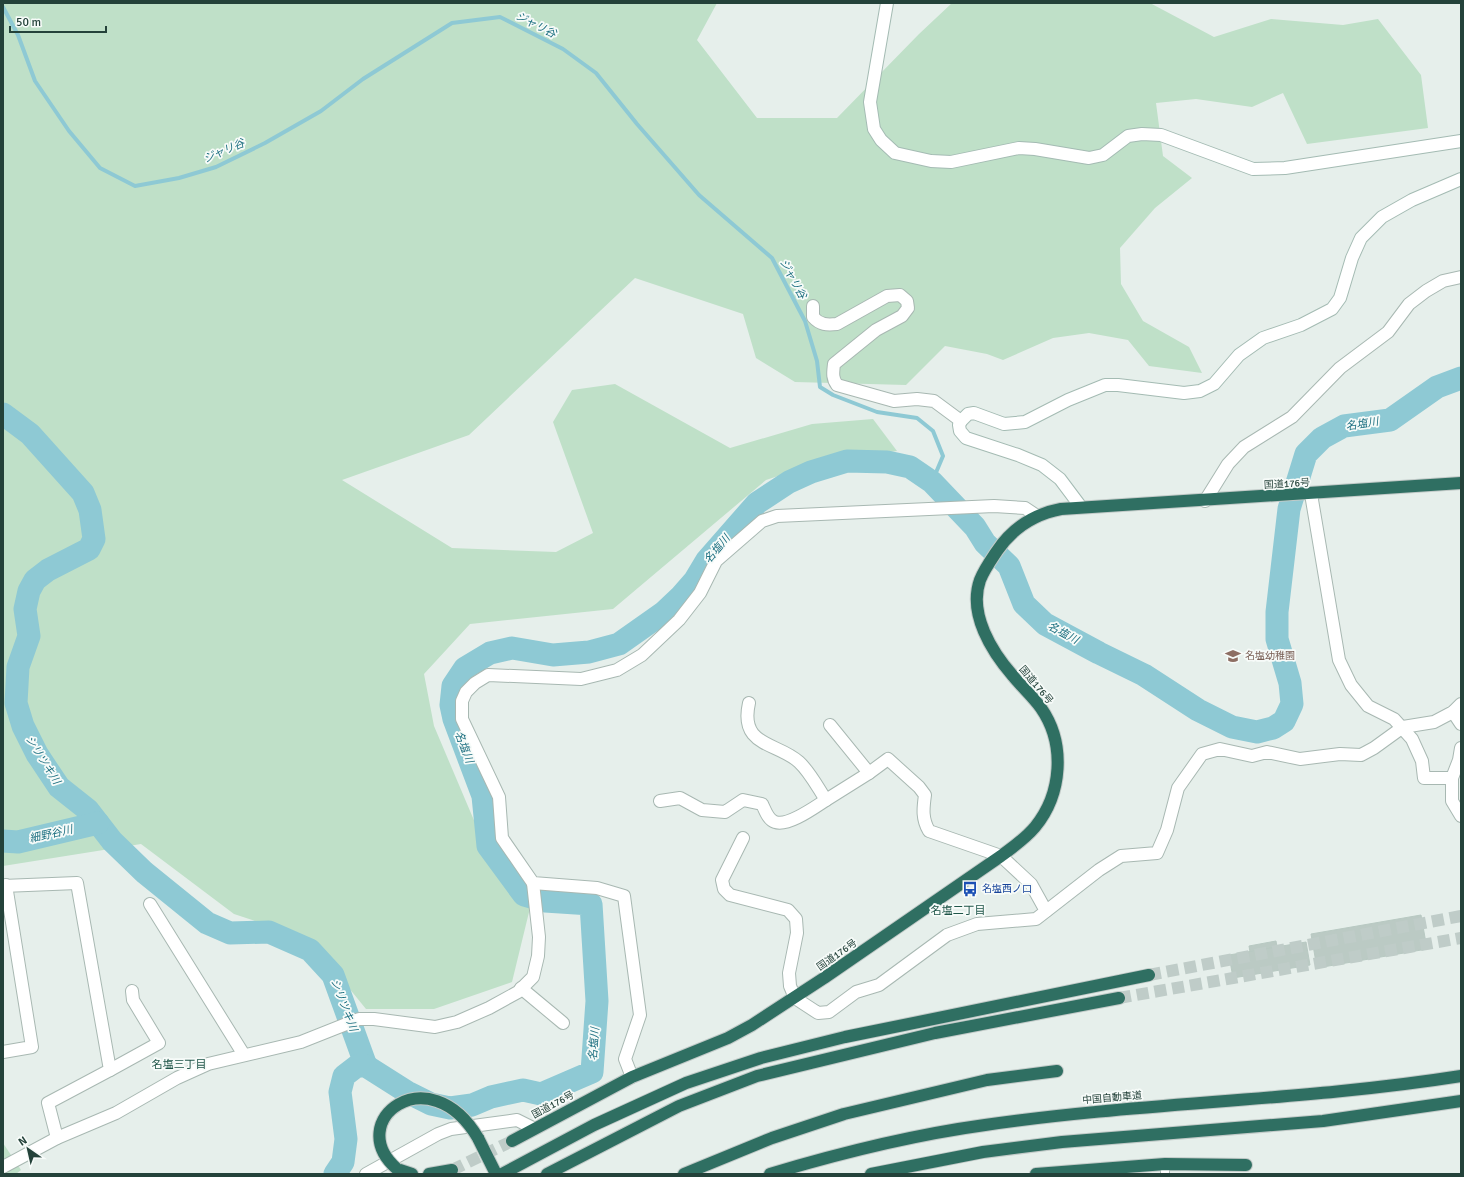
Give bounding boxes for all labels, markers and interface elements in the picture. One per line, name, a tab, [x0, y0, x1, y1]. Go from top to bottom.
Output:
scale bar	[10, 8, 106, 34]
water label: ジャリ谷	[514, 9, 559, 41]
text: 50 m	[16, 15, 41, 30]
water label: ジャリ谷	[201, 136, 247, 165]
water label: ジャリ谷	[777, 257, 809, 302]
water label: 名塩川	[1345, 415, 1380, 433]
street label: 国道176号	[1264, 477, 1310, 491]
water label: 名塩川	[701, 531, 733, 566]
water label: 名塩川	[1045, 620, 1082, 647]
school or university icon: 名塩幼稚園	[1224, 647, 1242, 665]
place label: 名塩幼稚園	[1245, 650, 1295, 662]
street label: 国道176号	[1017, 663, 1055, 707]
water label: 名塩川	[452, 729, 476, 766]
water label: シリツキ川	[23, 733, 64, 788]
water label: 細野谷川	[28, 822, 75, 845]
bus stop icon: 名塩西ノ口	[961, 880, 979, 898]
place label: 名塩西ノ口	[982, 883, 1032, 895]
district label: 名塩二丁目	[931, 904, 986, 917]
street label: 国道176号	[815, 937, 859, 973]
water label: シリツキ川	[328, 977, 360, 1034]
water label: 名塩川	[586, 1026, 602, 1061]
district label: 名塩三丁目	[152, 1058, 207, 1071]
street label: 国道176号	[530, 1089, 576, 1121]
street label: 中国自動車道	[1082, 1089, 1142, 1107]
north arrow	[8, 1129, 48, 1169]
text: N	[16, 1134, 29, 1149]

